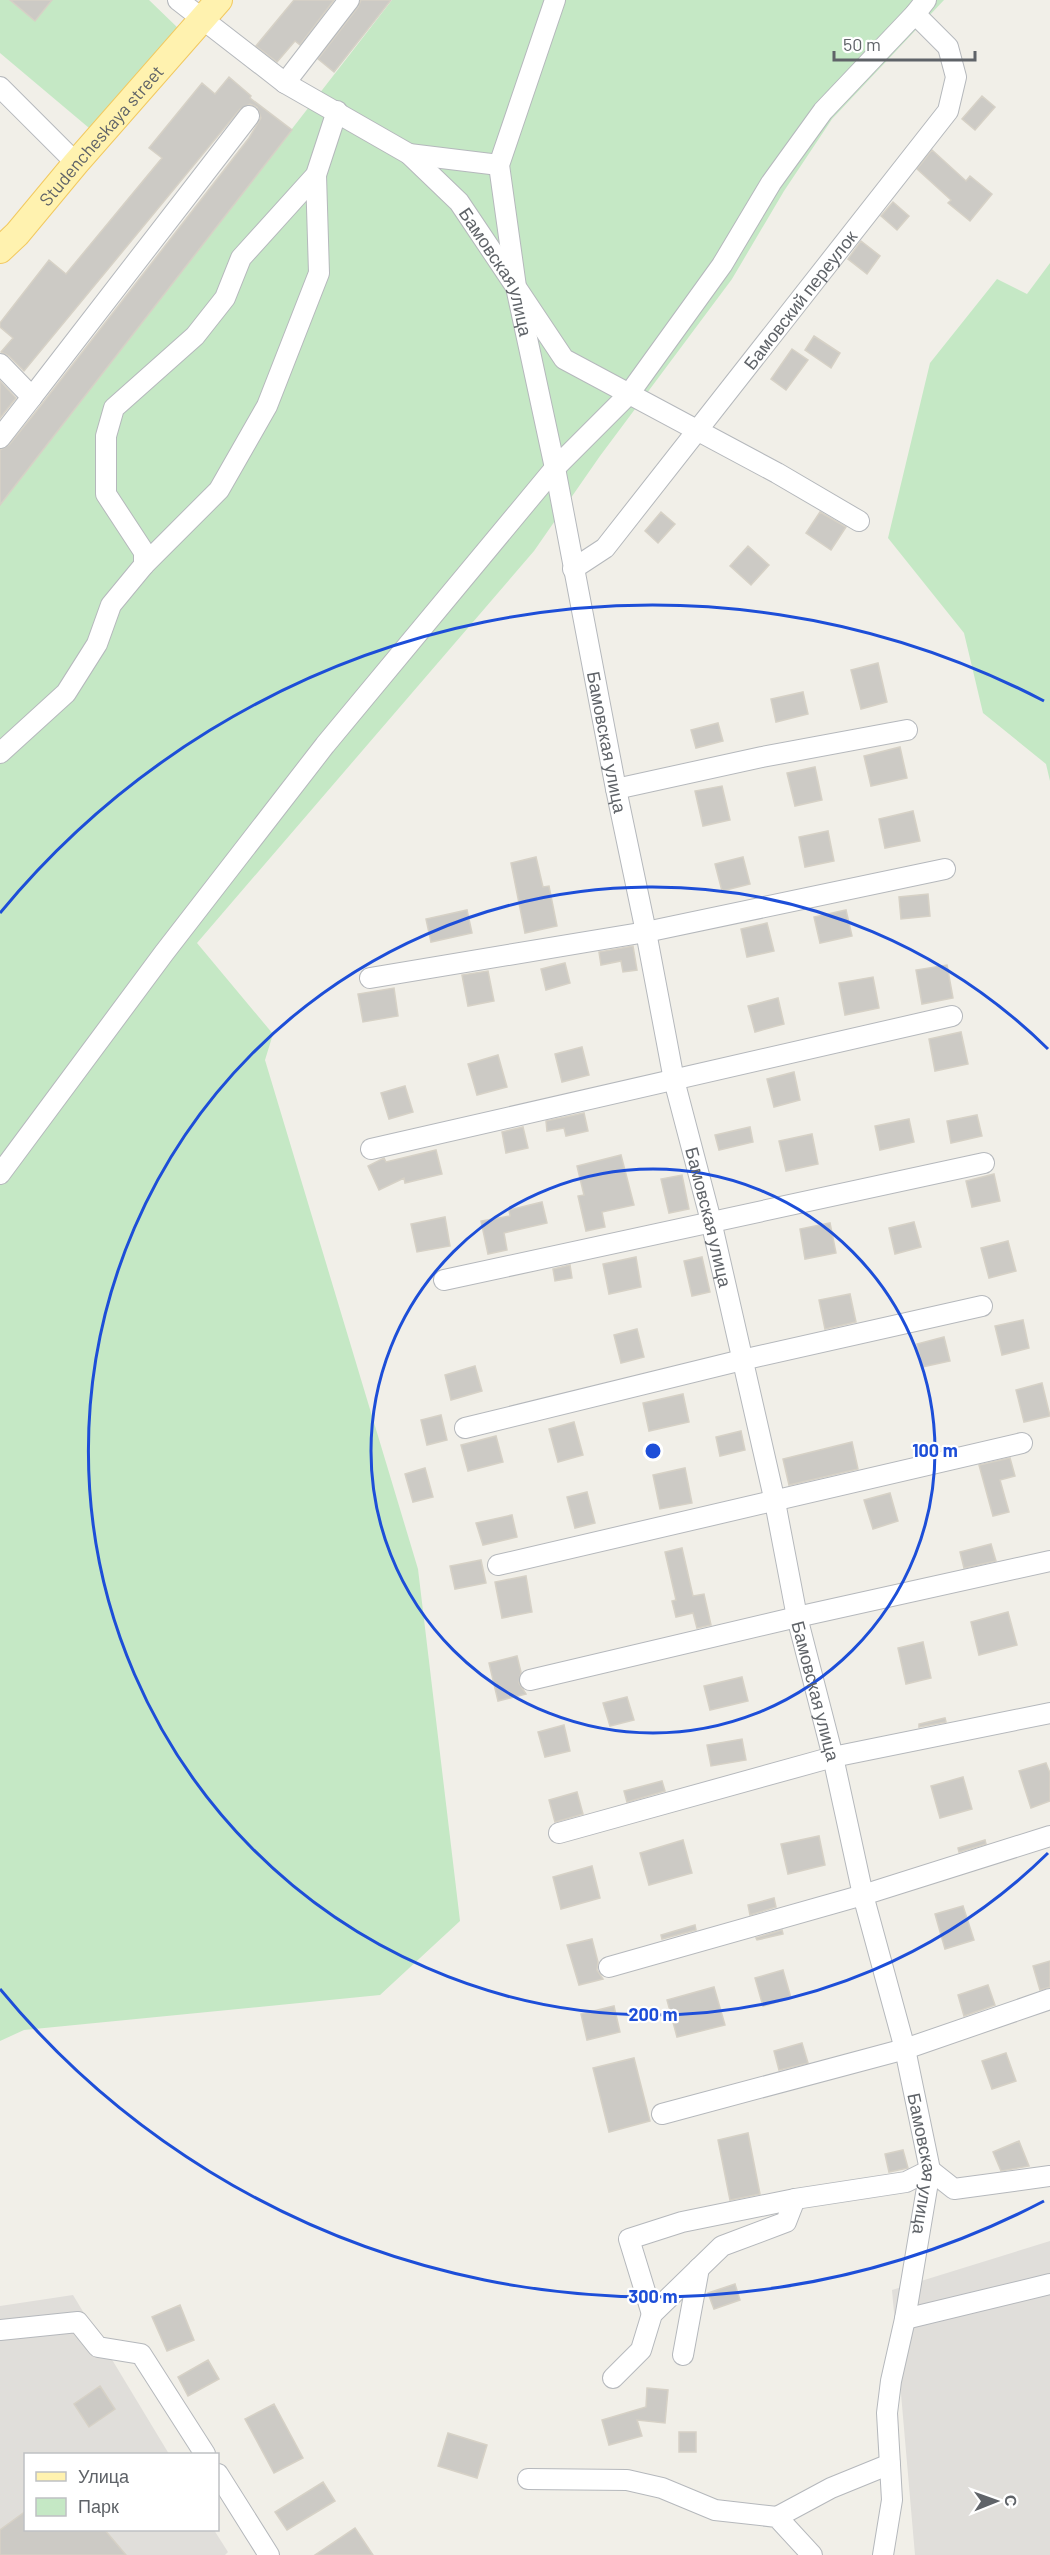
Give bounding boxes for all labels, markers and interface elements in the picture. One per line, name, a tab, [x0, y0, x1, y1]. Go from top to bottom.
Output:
scale bar	[834, 24, 975, 62]
text: 50 m	[843, 33, 881, 55]
street label: Studencheskaya street	[34, 60, 168, 210]
street label: Бамовская улица	[455, 203, 537, 339]
street label: Бамовский переулок	[738, 225, 861, 374]
street label: Бамовская улица	[583, 669, 632, 816]
street label: Бамовская улица	[681, 1144, 737, 1290]
text: 100 m	[912, 1439, 958, 1461]
centre of rings	[643, 1441, 663, 1461]
street label: Бамовская улица	[787, 1619, 845, 1764]
text: 200 m	[628, 2003, 678, 2025]
street label: Бамовская улица	[903, 2091, 941, 2237]
text: 300 m	[629, 2285, 677, 2307]
legend	[24, 2453, 219, 2531]
text: Улица	[78, 2465, 130, 2487]
north arrow	[966, 2471, 1026, 2531]
text: Парк	[78, 2495, 119, 2517]
text: С	[1002, 2495, 1021, 2507]

